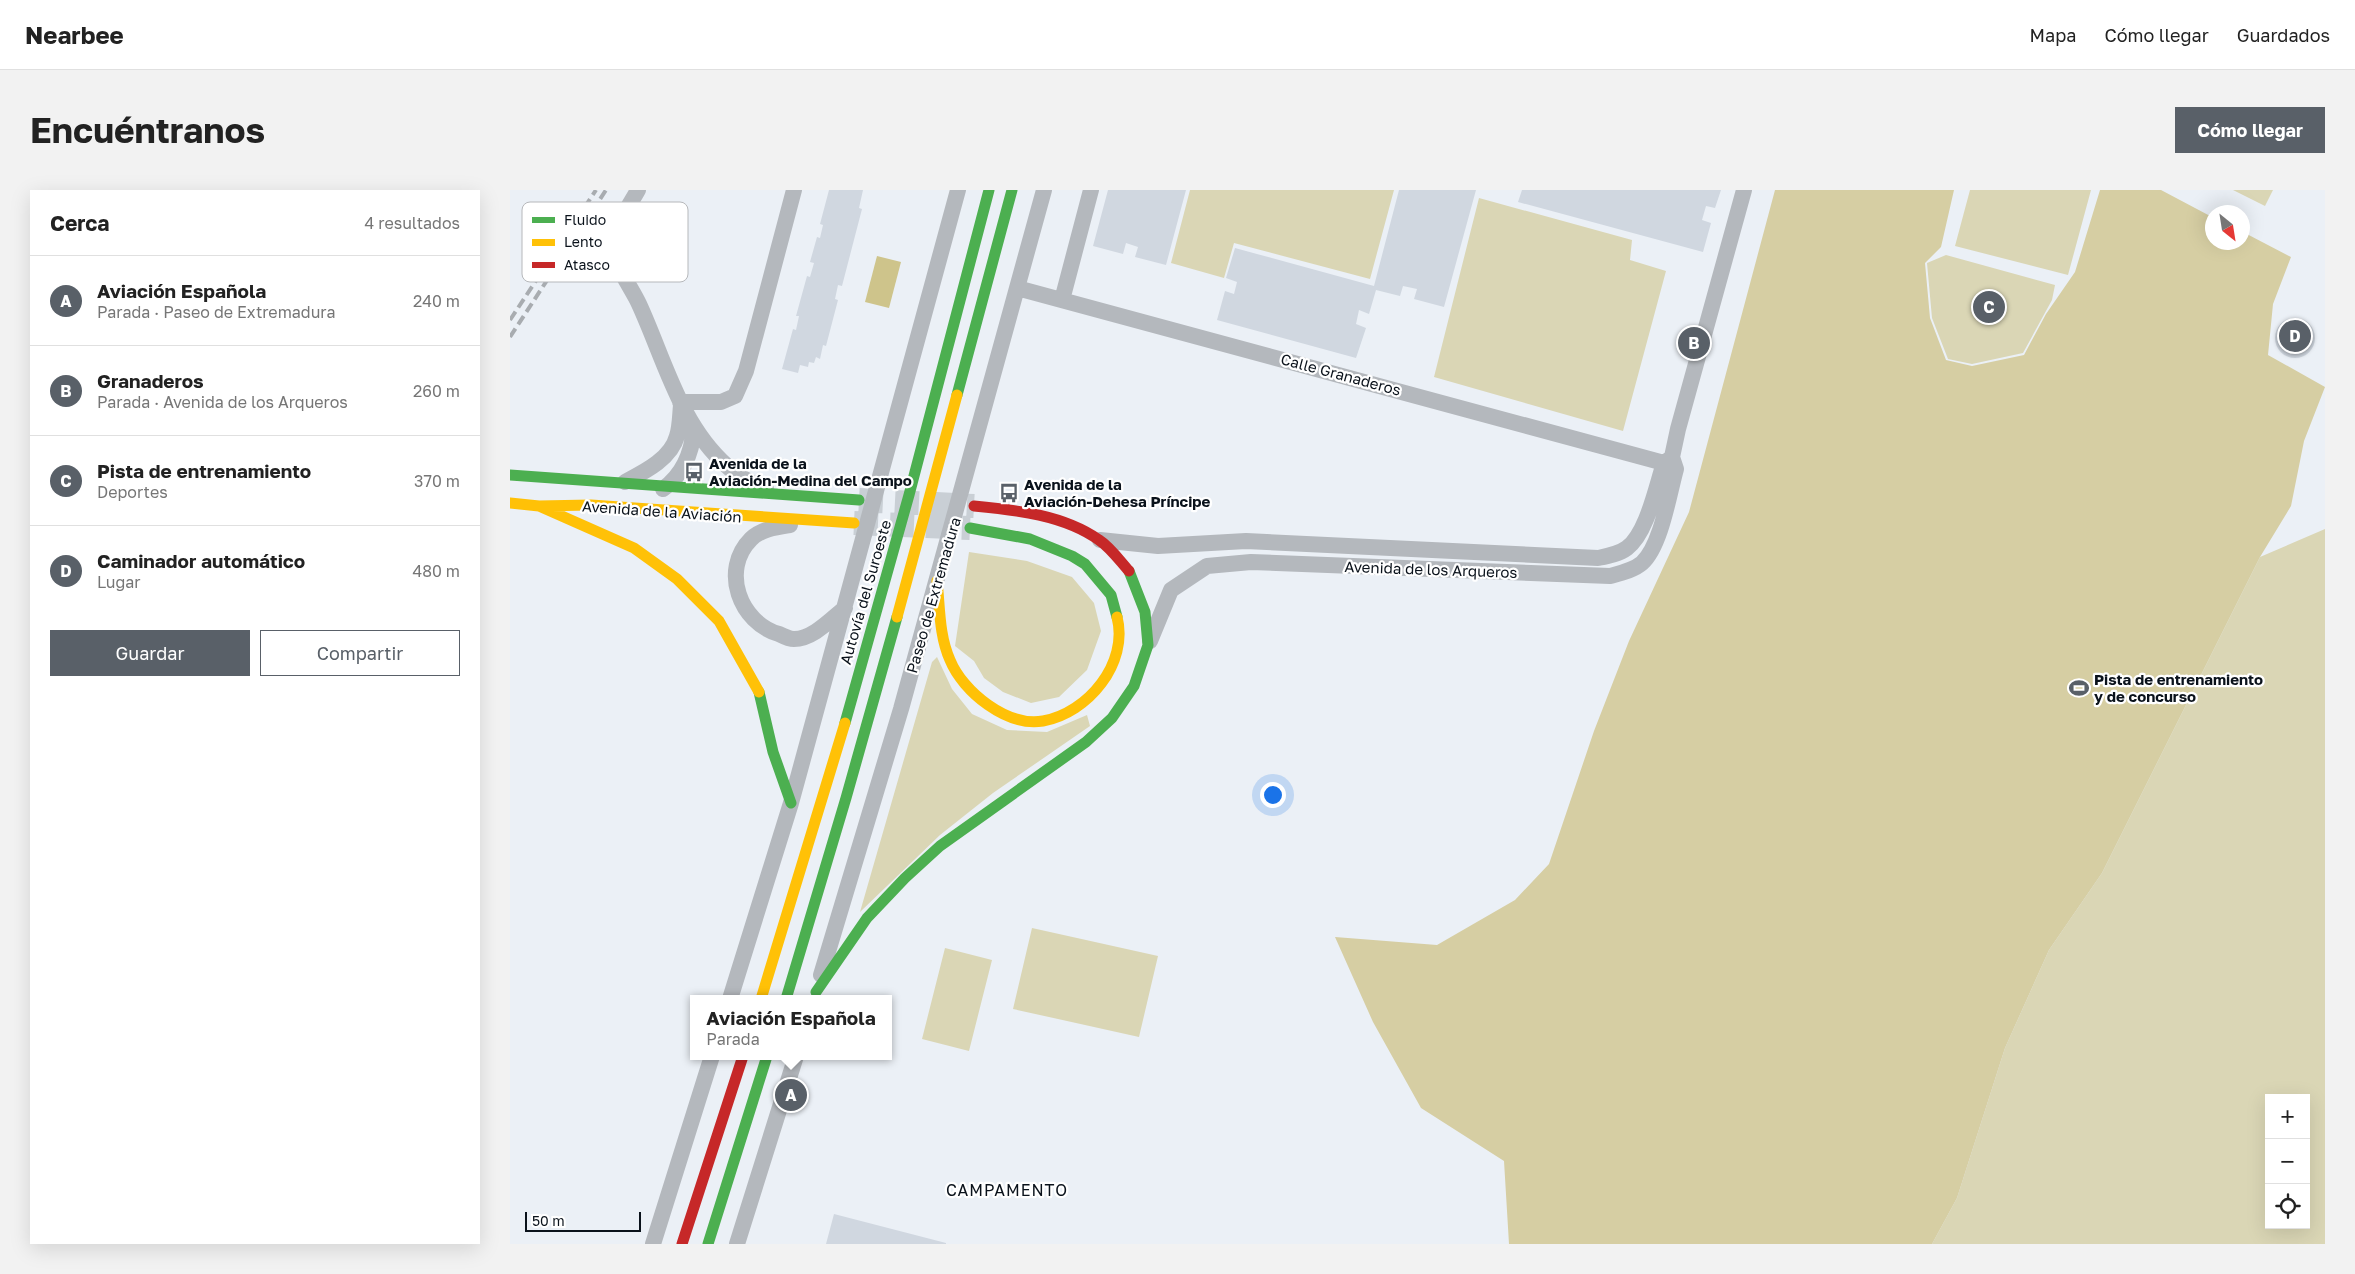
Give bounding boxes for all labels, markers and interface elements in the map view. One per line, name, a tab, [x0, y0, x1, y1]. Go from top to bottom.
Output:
text: Nearbee	[25, 20, 124, 49]
text: Mapa	[2030, 24, 2076, 46]
text: Cómo llegar	[2104, 24, 2209, 46]
text: Guardados	[2237, 24, 2330, 46]
button: Cómo llegar	[2175, 107, 2325, 153]
text: Encuéntranos	[30, 109, 265, 151]
legend	[522, 202, 688, 282]
north arrow	[2205, 205, 2250, 250]
text: Cerca	[50, 210, 109, 236]
text: Fluido	[564, 211, 606, 228]
text: 4 resultados	[365, 213, 460, 233]
text: Lento	[564, 233, 602, 250]
text: Atasco	[564, 256, 610, 273]
text: Aviación Española	[97, 279, 266, 302]
pin: C	[1973, 288, 2005, 326]
text: A	[60, 291, 72, 311]
text: 240 m	[413, 291, 460, 311]
text: Parada · Paseo de Extremadura	[97, 302, 335, 322]
pin: D	[2279, 317, 2311, 355]
pin: B	[1678, 324, 1710, 362]
street label: Calle Granaderos	[1279, 349, 1403, 399]
text: Granaderos	[97, 369, 204, 392]
text: B	[60, 381, 72, 401]
text: 260 m	[413, 381, 460, 401]
text: Parada · Avenida de los Arqueros	[97, 392, 348, 412]
place label: Avenida de la Aviación-Medina del Campo	[709, 454, 912, 489]
text: Pista de entrenamiento	[97, 459, 311, 482]
bus stop icon: Avenida de la Aviación-Medina del Campo	[683, 461, 705, 483]
text: C	[60, 471, 72, 491]
text: 370 m	[414, 471, 460, 491]
place label: Avenida de la Aviación-Dehesa Príncipe	[1024, 475, 1211, 510]
text: Deportes	[97, 482, 168, 502]
bus stop icon: Avenida de la Aviación-Dehesa Príncipe	[998, 482, 1020, 504]
street label: Avenida de la Aviación	[582, 496, 742, 526]
street label: Paseo de Extremadura	[902, 515, 964, 675]
street label: Autovía del Suroeste	[836, 517, 894, 666]
text: Caminador automático	[97, 549, 305, 572]
street label: Avenida de los Arqueros	[1344, 557, 1518, 581]
text: D	[60, 561, 72, 581]
text: 480 m	[412, 561, 460, 581]
text: Lugar	[97, 572, 141, 592]
button: Guardar	[50, 630, 250, 676]
button: Compartir	[260, 630, 460, 676]
place label: Pista de entrenamiento y de concurso	[2094, 670, 2263, 705]
sports icon: Pista de entrenamiento y de concurso	[2068, 677, 2090, 699]
your location	[1260, 782, 1286, 808]
popup	[690, 995, 892, 1060]
text: Aviación Española	[706, 1006, 876, 1029]
text: Parada	[706, 1029, 760, 1049]
pin: A	[775, 1076, 807, 1114]
map controls	[2265, 1094, 2310, 1229]
button: +	[2265, 1094, 2310, 1139]
button: −	[2265, 1139, 2310, 1184]
district label: CAMPAMENTO	[946, 1180, 1068, 1200]
button: locate	[2265, 1184, 2310, 1229]
scale bar	[525, 1209, 641, 1232]
text: 50 m	[532, 1212, 565, 1229]

